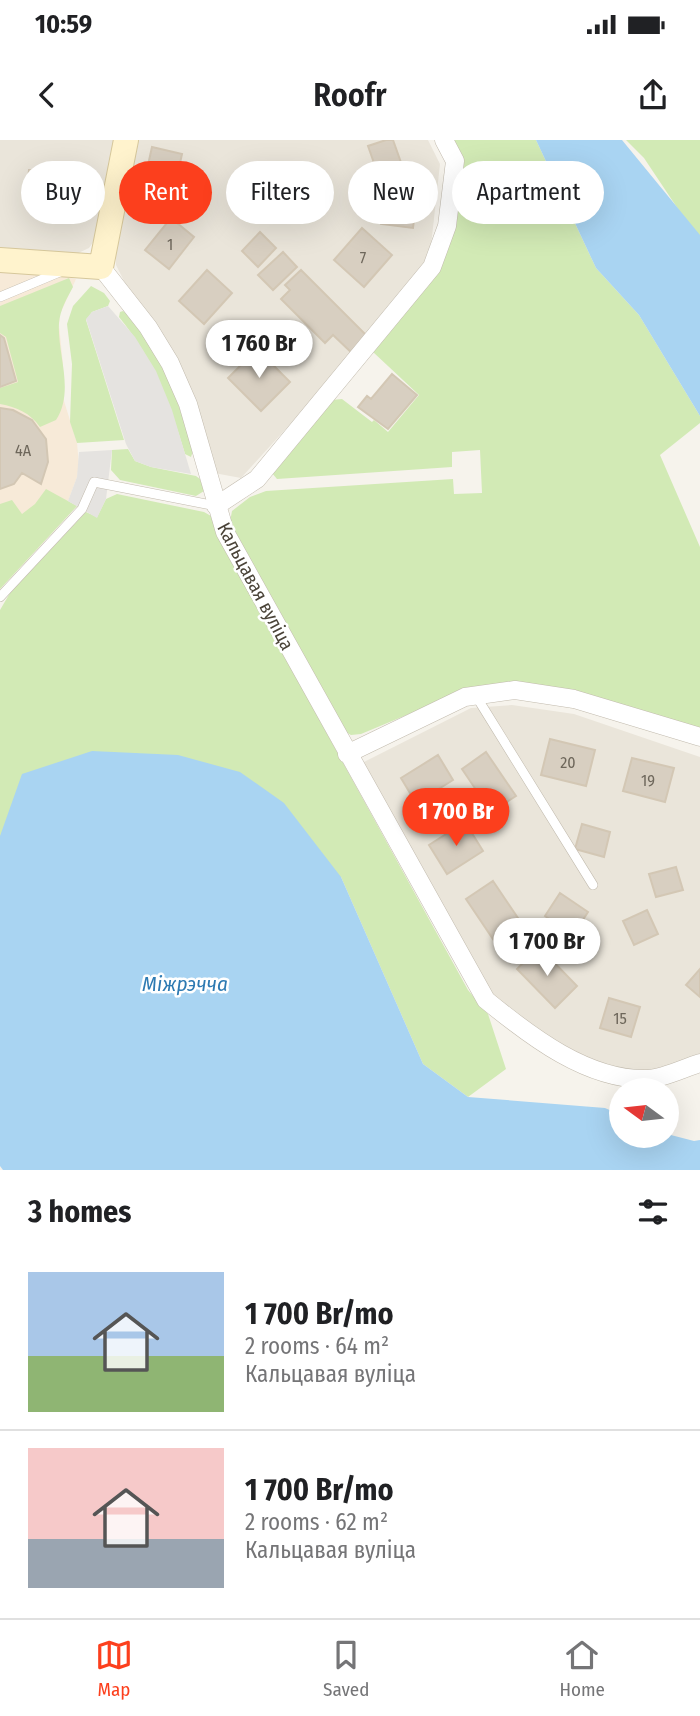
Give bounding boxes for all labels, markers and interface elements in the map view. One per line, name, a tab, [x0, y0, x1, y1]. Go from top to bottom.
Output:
text: 10:59	[35, 9, 92, 40]
icon: back	[28, 76, 66, 114]
text: Roofr	[313, 76, 387, 114]
icon: share	[634, 76, 672, 114]
chip: Buy	[21, 161, 105, 224]
chip: Rent	[119, 161, 212, 224]
chip: Filters	[226, 161, 334, 224]
chip: New	[348, 161, 438, 224]
chip: Apartment	[452, 161, 604, 224]
house number: 1	[167, 235, 173, 254]
house number: 7	[360, 248, 367, 267]
pin: 1 760 Br	[187, 320, 331, 380]
text: 1 760 Br	[222, 329, 296, 357]
house number: 4А	[15, 441, 32, 460]
street label: Кальцавая вуліца	[212, 518, 299, 654]
house number: 20	[560, 753, 576, 772]
house number: 19	[641, 771, 655, 790]
pin: 1 700 Br	[384, 788, 528, 848]
text: 1 700 Br	[418, 797, 494, 825]
pin: 1 700 Br	[475, 918, 619, 978]
text: 1 700 Br	[509, 927, 585, 955]
water label: Міжрэчча	[142, 971, 228, 997]
house number: 15	[613, 1009, 627, 1028]
north arrow	[609, 1078, 679, 1148]
map controls	[609, 1078, 679, 1148]
icon: filters	[634, 1193, 672, 1231]
text: 3 homes	[28, 1194, 131, 1230]
text: 1 700 Br/mo	[245, 1296, 393, 1332]
icon: home	[84, 1300, 168, 1384]
text: 2 rooms · 64 m²	[245, 1332, 389, 1360]
text: Кальцавая вуліца	[245, 1360, 416, 1388]
text: 1 700 Br/mo	[245, 1472, 393, 1508]
icon: home	[84, 1476, 168, 1560]
text: 2 rooms · 62 m²	[245, 1508, 388, 1536]
text: Кальцавая вуліца	[245, 1536, 416, 1564]
tab: Map	[95, 1636, 133, 1701]
tab: Saved	[323, 1636, 369, 1701]
tab: Home	[559, 1636, 605, 1701]

